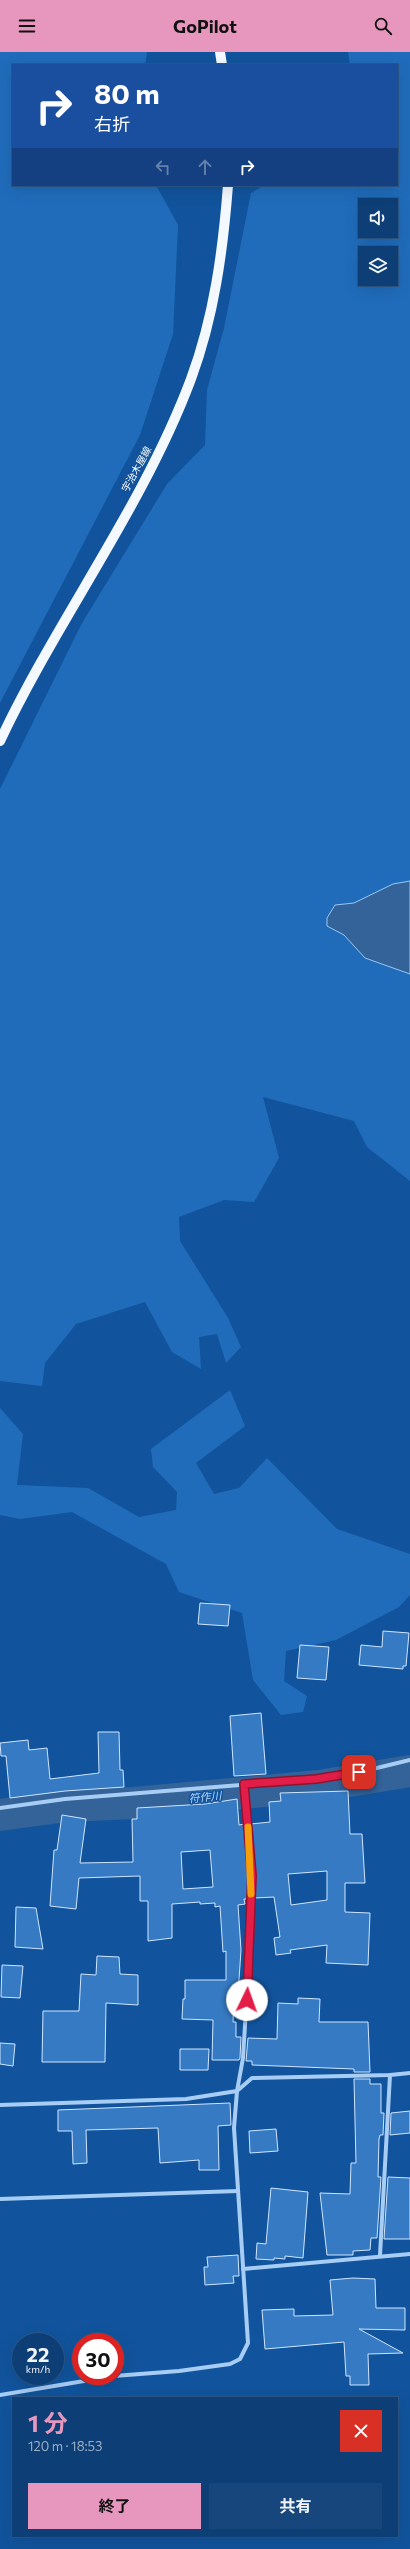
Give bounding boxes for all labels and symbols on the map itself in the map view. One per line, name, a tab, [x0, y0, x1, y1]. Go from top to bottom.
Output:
street label: 宇治木屋線	[119, 444, 153, 494]
pin	[342, 1755, 376, 1789]
water label: 符作川	[188, 1789, 223, 1804]
position arrow	[226, 1979, 268, 2021]
speed limit sign: 30	[72, 2333, 124, 2385]

